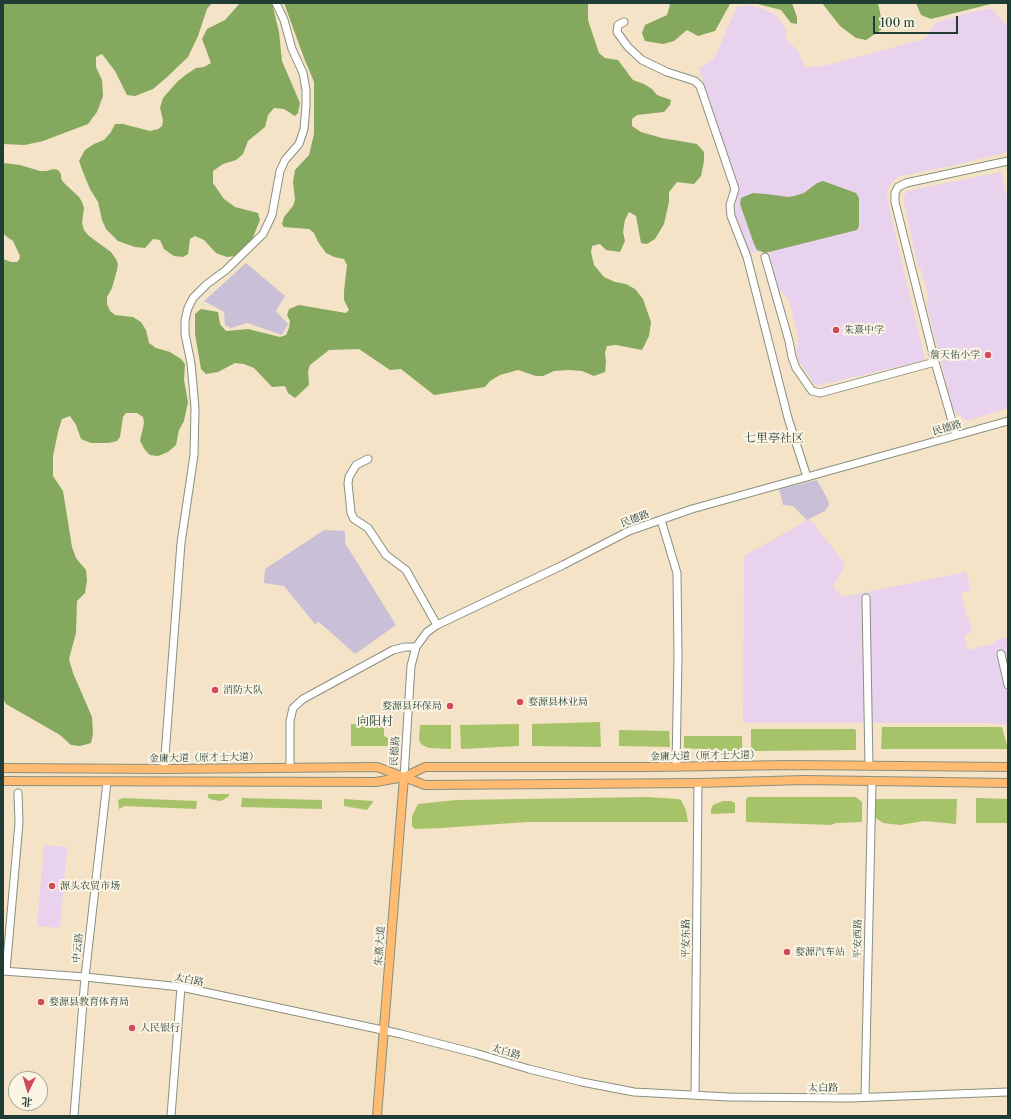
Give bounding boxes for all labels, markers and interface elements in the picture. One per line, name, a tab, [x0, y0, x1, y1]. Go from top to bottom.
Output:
scale bar	[875, 8, 960, 34]
text: 100 m	[880, 15, 915, 30]
place label: 朱熹中学	[844, 324, 884, 336]
marker: 朱熹中学	[831, 325, 841, 335]
place label: 詹天佑小学	[930, 349, 980, 361]
marker: 詹天佑小学	[983, 350, 993, 360]
street label: 民德路	[931, 418, 963, 438]
district label: 七里亭社区	[744, 432, 804, 446]
street label: 民德路	[619, 508, 651, 530]
place label: 消防大队	[223, 684, 263, 696]
marker: 消防大队	[210, 685, 220, 695]
place label: 婺源县林业局	[528, 696, 588, 708]
marker: 婺源县林业局	[515, 697, 525, 707]
place label: 婺源县环保局	[382, 700, 442, 712]
marker: 婺源县环保局	[445, 701, 455, 711]
district label: 向阳村	[357, 715, 393, 729]
street label: 民德路	[388, 736, 402, 766]
street label: 金庸大道（原才士大道）	[650, 749, 760, 763]
street label: 金庸大道（原才士大道）	[149, 751, 259, 765]
place label: 源头农贸市场	[60, 880, 120, 892]
marker: 源头农贸市场	[47, 881, 57, 891]
street label: 平安东路	[680, 919, 692, 959]
street label: 平安西路	[852, 919, 864, 959]
street label: 朱熹大道	[373, 926, 387, 966]
street label: 中云路	[70, 932, 86, 964]
place label: 婺源汽车站	[795, 946, 845, 958]
marker: 婺源汽车站	[782, 947, 792, 957]
street label: 太白路	[173, 971, 205, 989]
place label: 婺源县教育体育局	[49, 996, 129, 1008]
marker: 婺源县教育体育局	[36, 997, 46, 1007]
place label: 人民银行	[140, 1022, 180, 1034]
marker: 人民银行	[127, 1023, 137, 1033]
street label: 太白路	[490, 1042, 522, 1062]
north arrow	[8, 1071, 48, 1111]
street label: 太白路	[808, 1082, 838, 1094]
text: 北	[21, 1095, 33, 1109]

